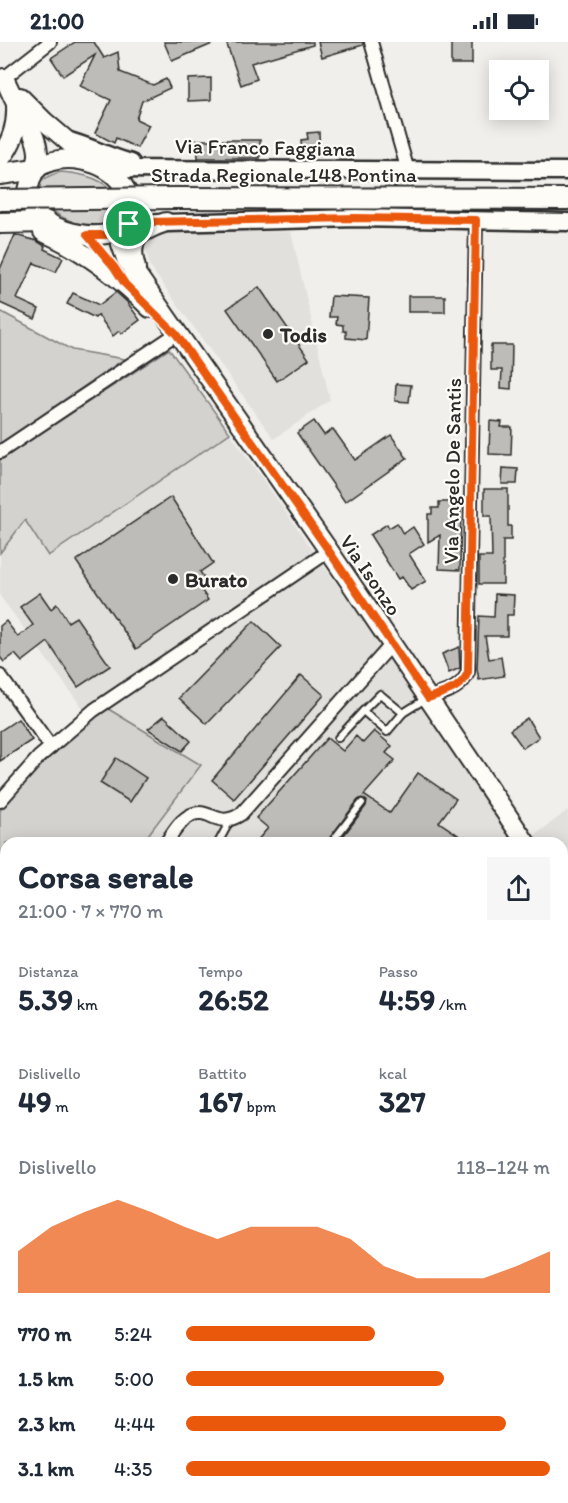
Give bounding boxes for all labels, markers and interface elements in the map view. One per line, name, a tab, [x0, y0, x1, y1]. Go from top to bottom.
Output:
text: 21:00	[30, 8, 84, 35]
map controls	[489, 60, 549, 120]
button: locate	[489, 60, 549, 120]
street label: Via Franco Faggiana	[175, 133, 355, 161]
street label: Strada Regionale 148 Pontina	[151, 162, 417, 187]
pin	[103, 198, 154, 249]
icon: arrive	[112, 207, 145, 240]
place label: Todis	[279, 322, 327, 347]
marker: Todis	[261, 327, 275, 341]
street label: Via Angelo De Santis	[438, 378, 466, 564]
street label: Via Isonzo	[335, 530, 407, 620]
place label: Burato	[185, 567, 248, 592]
marker: Burato	[166, 572, 180, 586]
text: Corsa serale	[18, 857, 194, 896]
button: share	[487, 857, 550, 920]
text: 21:00 · 7 × 770 m	[18, 899, 163, 923]
text: Distanza	[18, 962, 78, 981]
text: Tempo	[198, 962, 243, 981]
text: Passo	[379, 962, 418, 981]
text: 5.39	[18, 981, 73, 1018]
text: 26:52	[198, 981, 269, 1018]
text: 4:59	[379, 981, 435, 1018]
text: km	[73, 995, 98, 1014]
text: /km	[435, 995, 467, 1014]
text: Dislivello	[18, 1064, 81, 1083]
text: Battito	[198, 1064, 247, 1083]
text: kcal	[379, 1064, 407, 1083]
text: 49	[18, 1083, 52, 1120]
text: 167	[198, 1083, 243, 1120]
text: 327	[379, 1083, 426, 1120]
text: m	[52, 1097, 69, 1116]
text: bpm	[243, 1097, 276, 1116]
text: Dislivello	[18, 1155, 97, 1179]
text: 118–124 m	[456, 1155, 550, 1179]
text: 770 m	[18, 1322, 71, 1346]
text: 5:24	[114, 1322, 152, 1346]
text: 1.5 km	[18, 1367, 74, 1391]
text: 5:00	[114, 1367, 154, 1391]
text: 2.3 km	[18, 1412, 75, 1436]
text: 4:44	[114, 1412, 155, 1436]
text: 3.1 km	[18, 1457, 74, 1481]
text: 4:35	[114, 1457, 152, 1481]

